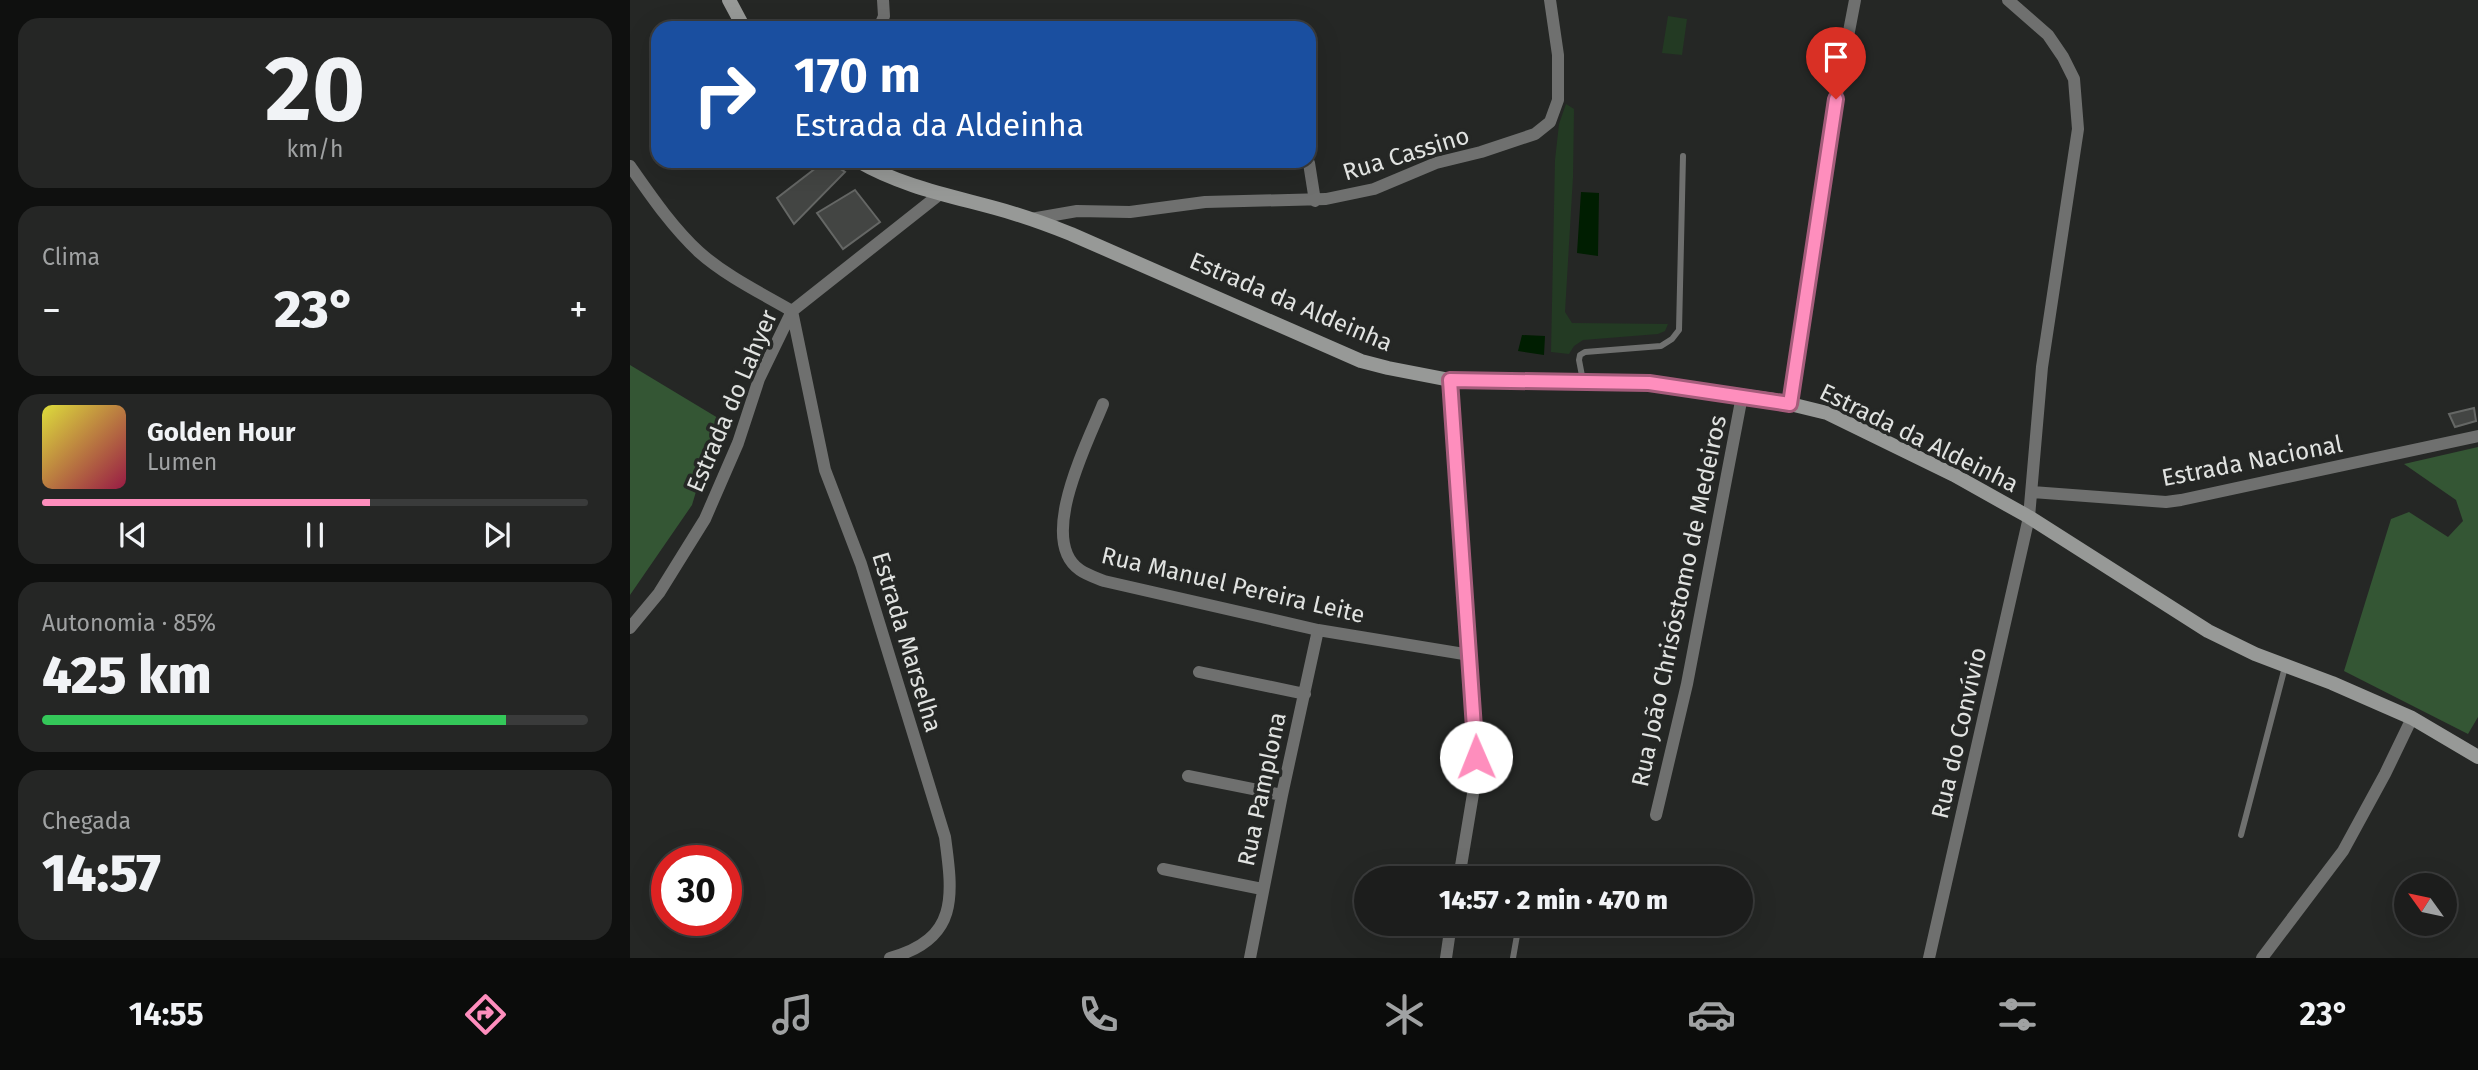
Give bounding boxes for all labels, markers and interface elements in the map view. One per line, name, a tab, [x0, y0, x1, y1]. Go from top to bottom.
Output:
pin	[1806, 27, 1866, 99]
text: 20	[265, 35, 365, 144]
icon: arrive	[1817, 38, 1855, 76]
text: 170 m	[794, 46, 921, 105]
icon: right	[679, 49, 770, 140]
text: Estrada da Aldeinha	[794, 106, 1084, 144]
street label: Rua Cassino	[1339, 121, 1473, 187]
text: km/h	[287, 135, 343, 163]
text: Clima	[42, 243, 100, 271]
street label: Estrada da Aldeinha	[1185, 247, 1397, 357]
text: 23°	[274, 278, 356, 341]
text: −	[42, 287, 61, 333]
text: +	[569, 287, 588, 333]
street label: Estrada do Lahyer	[681, 305, 783, 496]
street label: Estrada da Aldeinha	[1815, 378, 2023, 498]
street label: Rua João Chrisóstomo de Medeiros	[1626, 413, 1732, 789]
text: Golden Hour	[147, 417, 295, 448]
street label: Estrada Nacional	[2159, 430, 2345, 492]
text: Lumen	[147, 448, 217, 476]
icon: previous	[114, 516, 152, 554]
icon: pause	[296, 516, 334, 554]
icon: next	[478, 516, 516, 554]
street label: Rua Manuel Pereira Leite	[1099, 541, 1367, 629]
street label: Estrada Marselha	[866, 549, 948, 735]
text: Autonomia · 85%	[42, 609, 216, 637]
text: 425 km	[42, 644, 211, 707]
street label: Rua do Convívio	[1926, 645, 1992, 821]
street label: Rua Pamplona	[1232, 710, 1292, 868]
position arrow	[1439, 720, 1513, 794]
text: Chegada	[42, 807, 131, 835]
text: 14:57	[42, 842, 161, 905]
speed limit sign: 30	[651, 845, 742, 936]
north arrow	[2394, 873, 2457, 936]
map controls	[2394, 873, 2457, 936]
text: 14:57 · 2 min · 470 m	[1439, 885, 1668, 916]
icon: directions	[461, 990, 510, 1039]
icon: music	[768, 990, 817, 1039]
icon: phone	[1074, 990, 1123, 1039]
icon: climate	[1380, 990, 1429, 1039]
icon: car	[1687, 990, 1736, 1039]
icon: filters	[1993, 990, 2042, 1039]
text: 14:55	[129, 995, 204, 1033]
text: 23°	[2300, 995, 2349, 1033]

